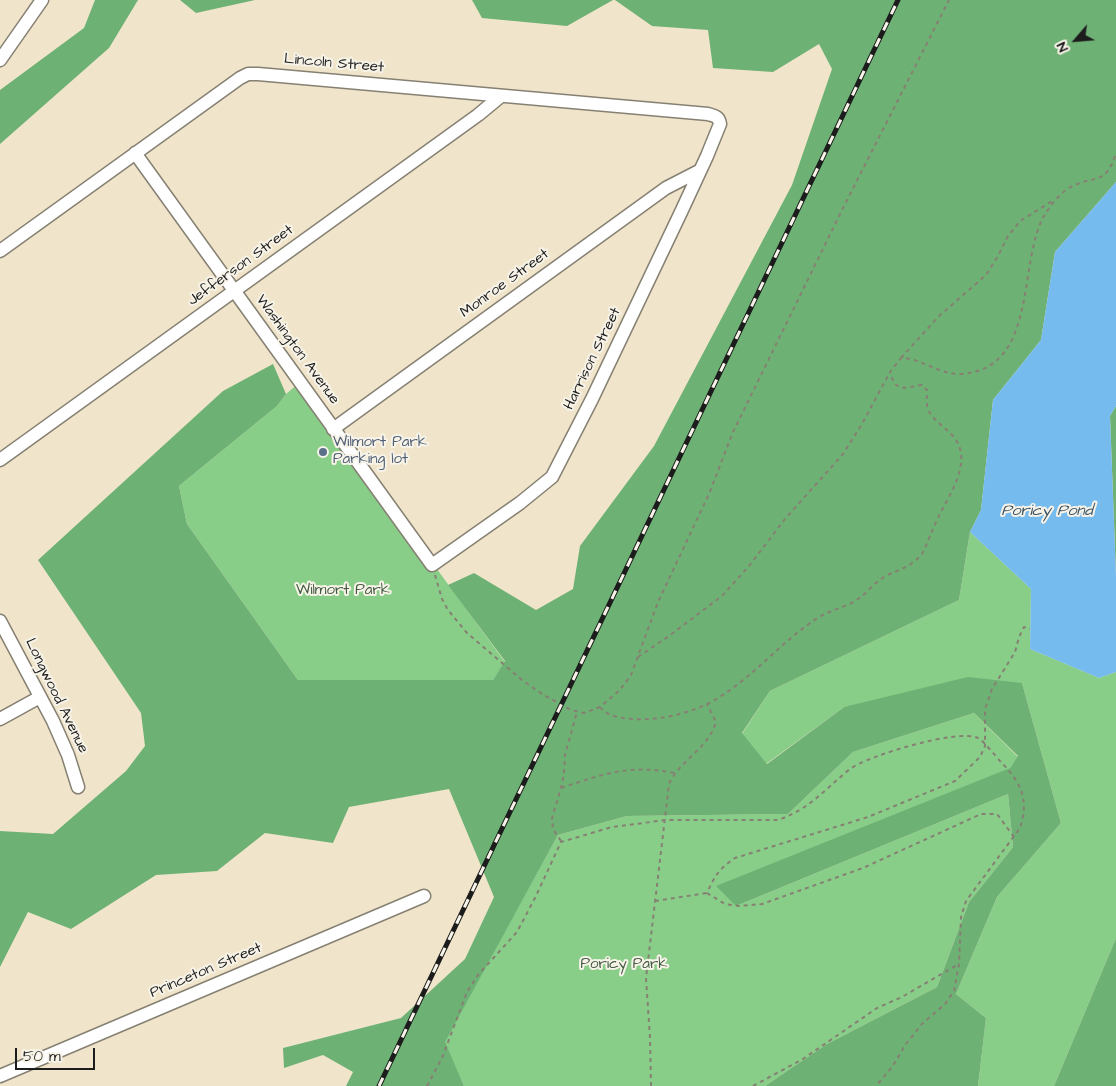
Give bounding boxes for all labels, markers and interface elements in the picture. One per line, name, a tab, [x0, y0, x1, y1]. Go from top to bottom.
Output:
north arrow	[1051, 15, 1101, 65]
text: N	[1052, 38, 1074, 55]
street label: Lincoln Street	[283, 51, 385, 77]
street label: Jefferson Street	[185, 222, 297, 310]
street label: Monroe Street	[457, 246, 553, 322]
street label: Washington Avenue	[251, 292, 343, 408]
street label: Harrison Street	[561, 305, 625, 413]
place label: Wilmort Park Parking lot	[333, 434, 427, 469]
marker: Wilmort Park Parking lot	[317, 446, 329, 458]
water label: Poricy Pond	[1001, 502, 1093, 522]
park label: Wilmort Park	[296, 582, 390, 600]
street label: Longwood Avenue	[20, 636, 92, 756]
street label: Princeton Street	[147, 939, 265, 1003]
park label: Poricy Park	[581, 956, 667, 974]
scale bar	[18, 1038, 98, 1070]
text: 50 m	[23, 1046, 61, 1067]

